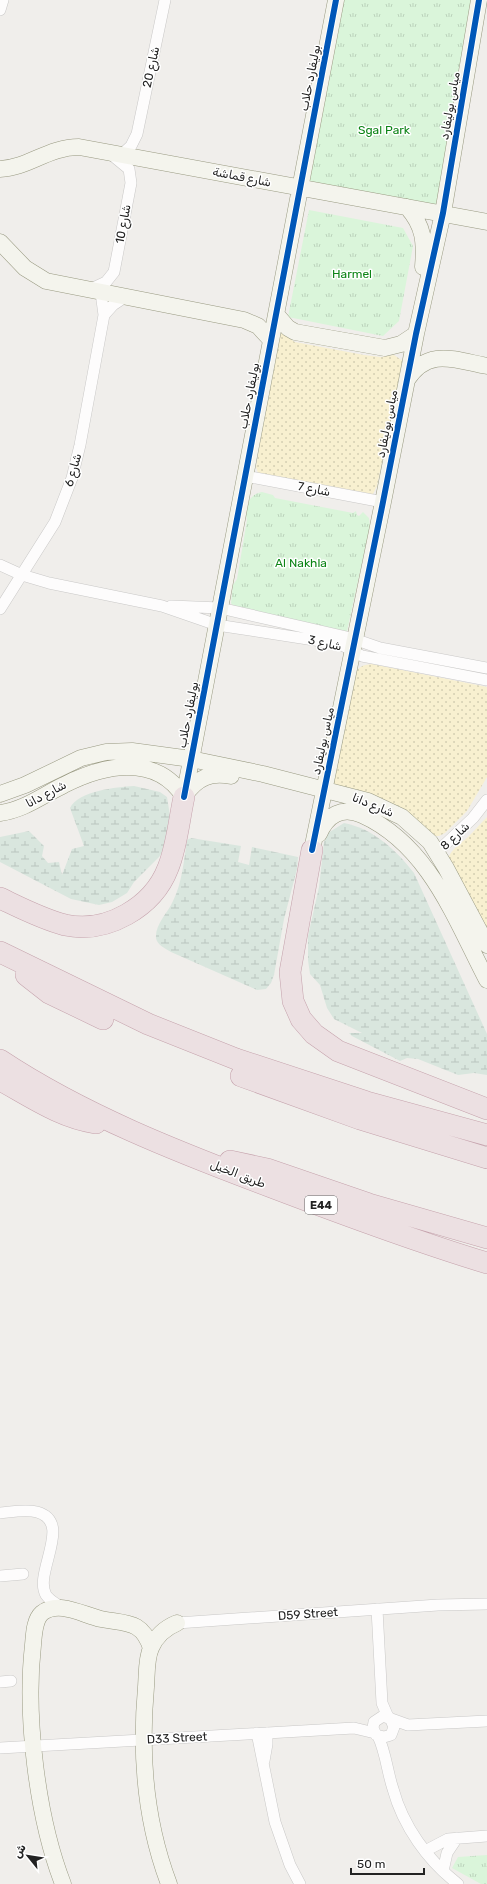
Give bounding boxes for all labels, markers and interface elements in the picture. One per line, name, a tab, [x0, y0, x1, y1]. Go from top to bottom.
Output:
street label: بوليفارد حلاب	[297, 44, 324, 113]
street label: شارع 20	[140, 45, 164, 89]
street label: مياس بوليفارد	[437, 71, 464, 141]
park label: Sgal Park	[358, 123, 411, 137]
street label: شارع قماشة	[211, 164, 273, 192]
street label: شارع 10	[112, 203, 136, 245]
park label: Harmel	[332, 267, 372, 281]
street label: بوليفارد حلاب	[236, 362, 263, 431]
street label: مياس بوليفارد	[374, 389, 401, 459]
street label: شارع 6	[62, 452, 86, 489]
street label: شارع 7	[296, 479, 332, 501]
park label: Al Nakhla	[275, 556, 327, 570]
street label: شارع 3	[306, 633, 343, 655]
street label: بوليفارد حلاب	[175, 681, 202, 750]
street label: مياس بوليفارد	[309, 706, 338, 776]
street label: شارع دانا	[23, 778, 70, 812]
street label: شارع دانا	[349, 790, 396, 822]
street label: شارع 8	[438, 819, 474, 854]
street label: طريق الخيل	[208, 1157, 268, 1192]
road number: E44	[305, 1196, 337, 1214]
street label: D59 Street	[278, 1605, 339, 1623]
street label: D33 Street	[147, 1729, 208, 1747]
north arrow	[8, 1836, 48, 1876]
text: ش	[11, 1842, 29, 1861]
scale bar	[351, 1850, 424, 1876]
text: 50 m	[357, 1857, 385, 1871]

